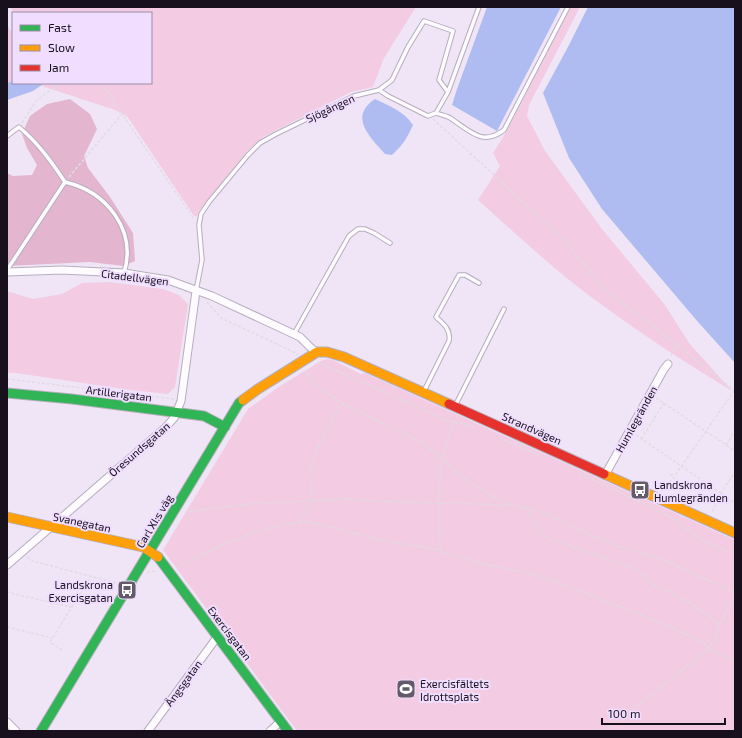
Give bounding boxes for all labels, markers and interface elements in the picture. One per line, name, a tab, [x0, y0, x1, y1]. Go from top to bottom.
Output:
legend	[12, 12, 152, 84]
text: Fast	[48, 20, 72, 34]
text: Slow	[48, 40, 75, 54]
text: Jam	[48, 60, 69, 74]
street label: Sjögången	[304, 91, 357, 126]
street label: Citadellvägen	[100, 266, 170, 288]
street label: Artillerigatan	[85, 382, 153, 404]
street label: Humlegränden	[612, 383, 660, 455]
street label: Strandvägen	[500, 409, 564, 447]
street label: Öresundsgatan	[105, 418, 172, 479]
place label: Landskrona Humlegränden	[654, 478, 728, 504]
bus stop icon: Landskrona Humlegränden	[629, 479, 651, 501]
street label: Carl XI:s väg	[133, 492, 175, 550]
street label: Svanegatan	[52, 510, 112, 534]
place label: Landskrona Exercisgatan	[49, 578, 113, 604]
bus stop icon: Landskrona Exercisgatan	[116, 579, 138, 601]
street label: Exercisgatan	[205, 603, 255, 663]
street label: Ängsgatan	[162, 657, 204, 709]
place label: Exercisfältets Idrottsplats	[420, 677, 489, 703]
sports icon: Exercisfältets Idrottsplats	[395, 678, 417, 700]
scale bar	[602, 700, 725, 726]
text: 100 m	[608, 706, 640, 720]

